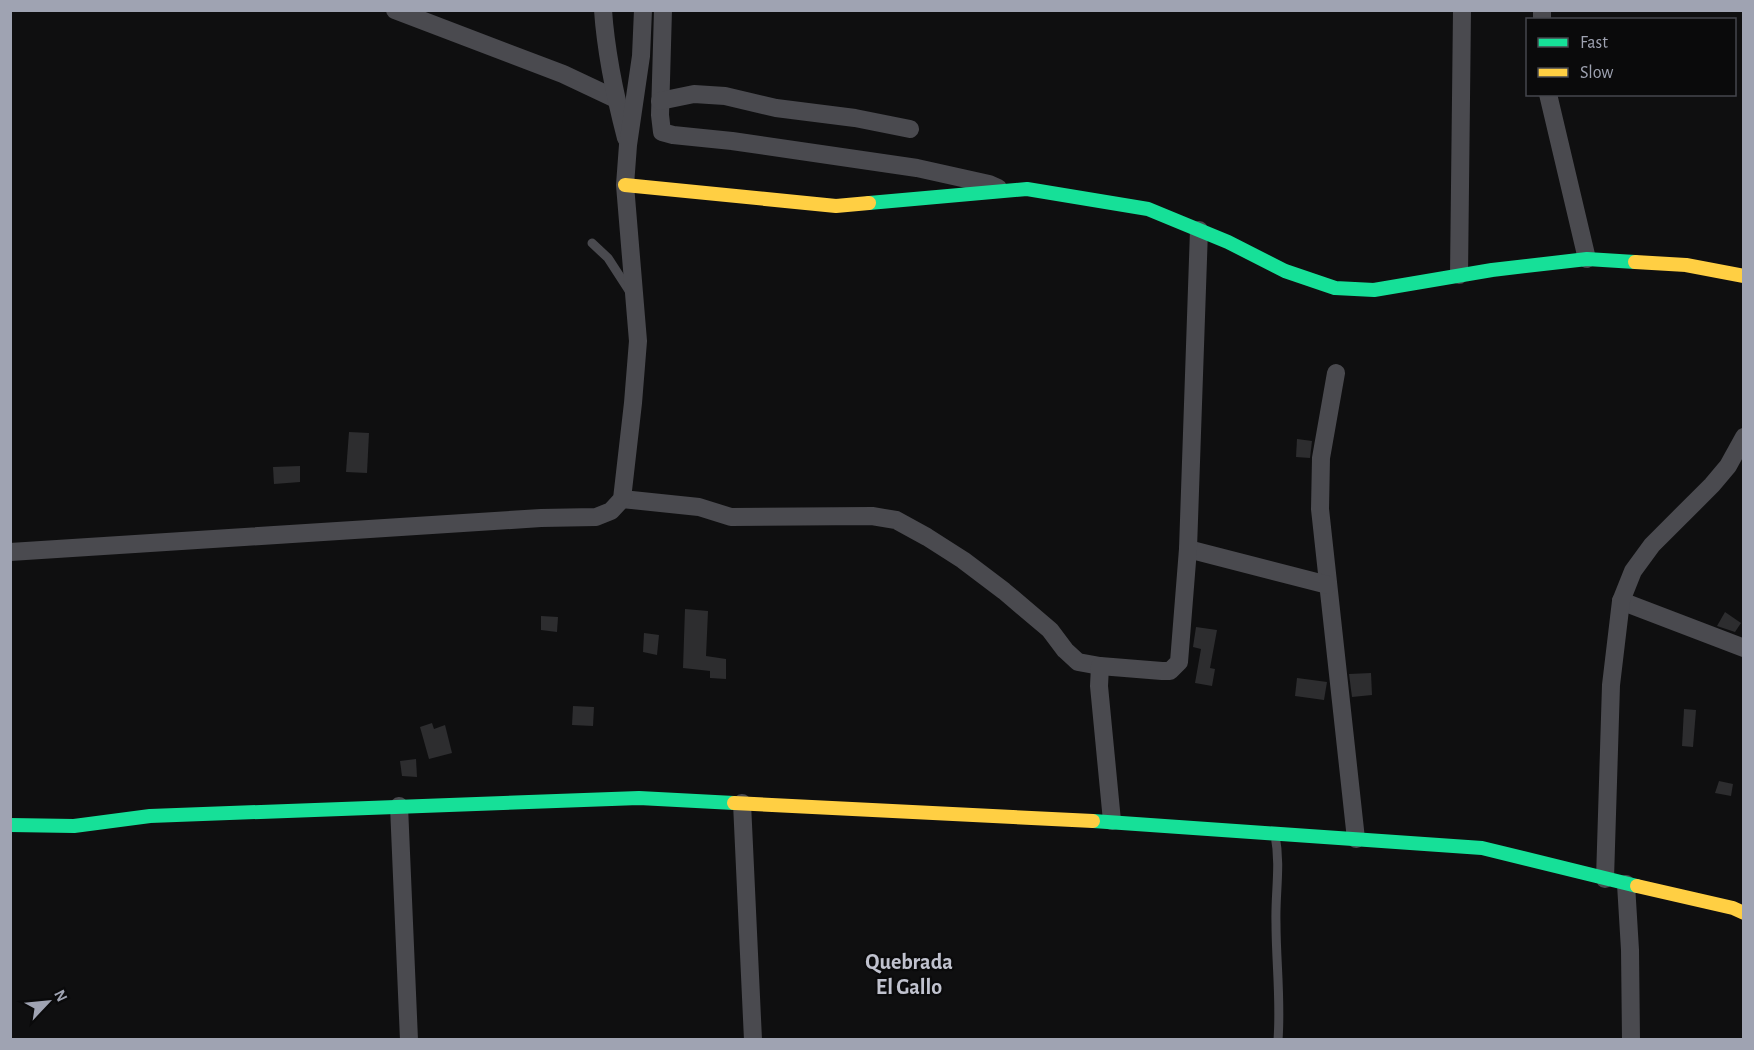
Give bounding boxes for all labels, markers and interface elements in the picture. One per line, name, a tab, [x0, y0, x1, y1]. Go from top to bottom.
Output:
legend	[1526, 18, 1736, 96]
text: Fast	[1580, 34, 1608, 52]
text: Slow	[1580, 64, 1613, 82]
district label: Quebrada El Gallo	[865, 951, 953, 998]
north arrow	[18, 972, 78, 1032]
text: N	[51, 987, 70, 1004]

